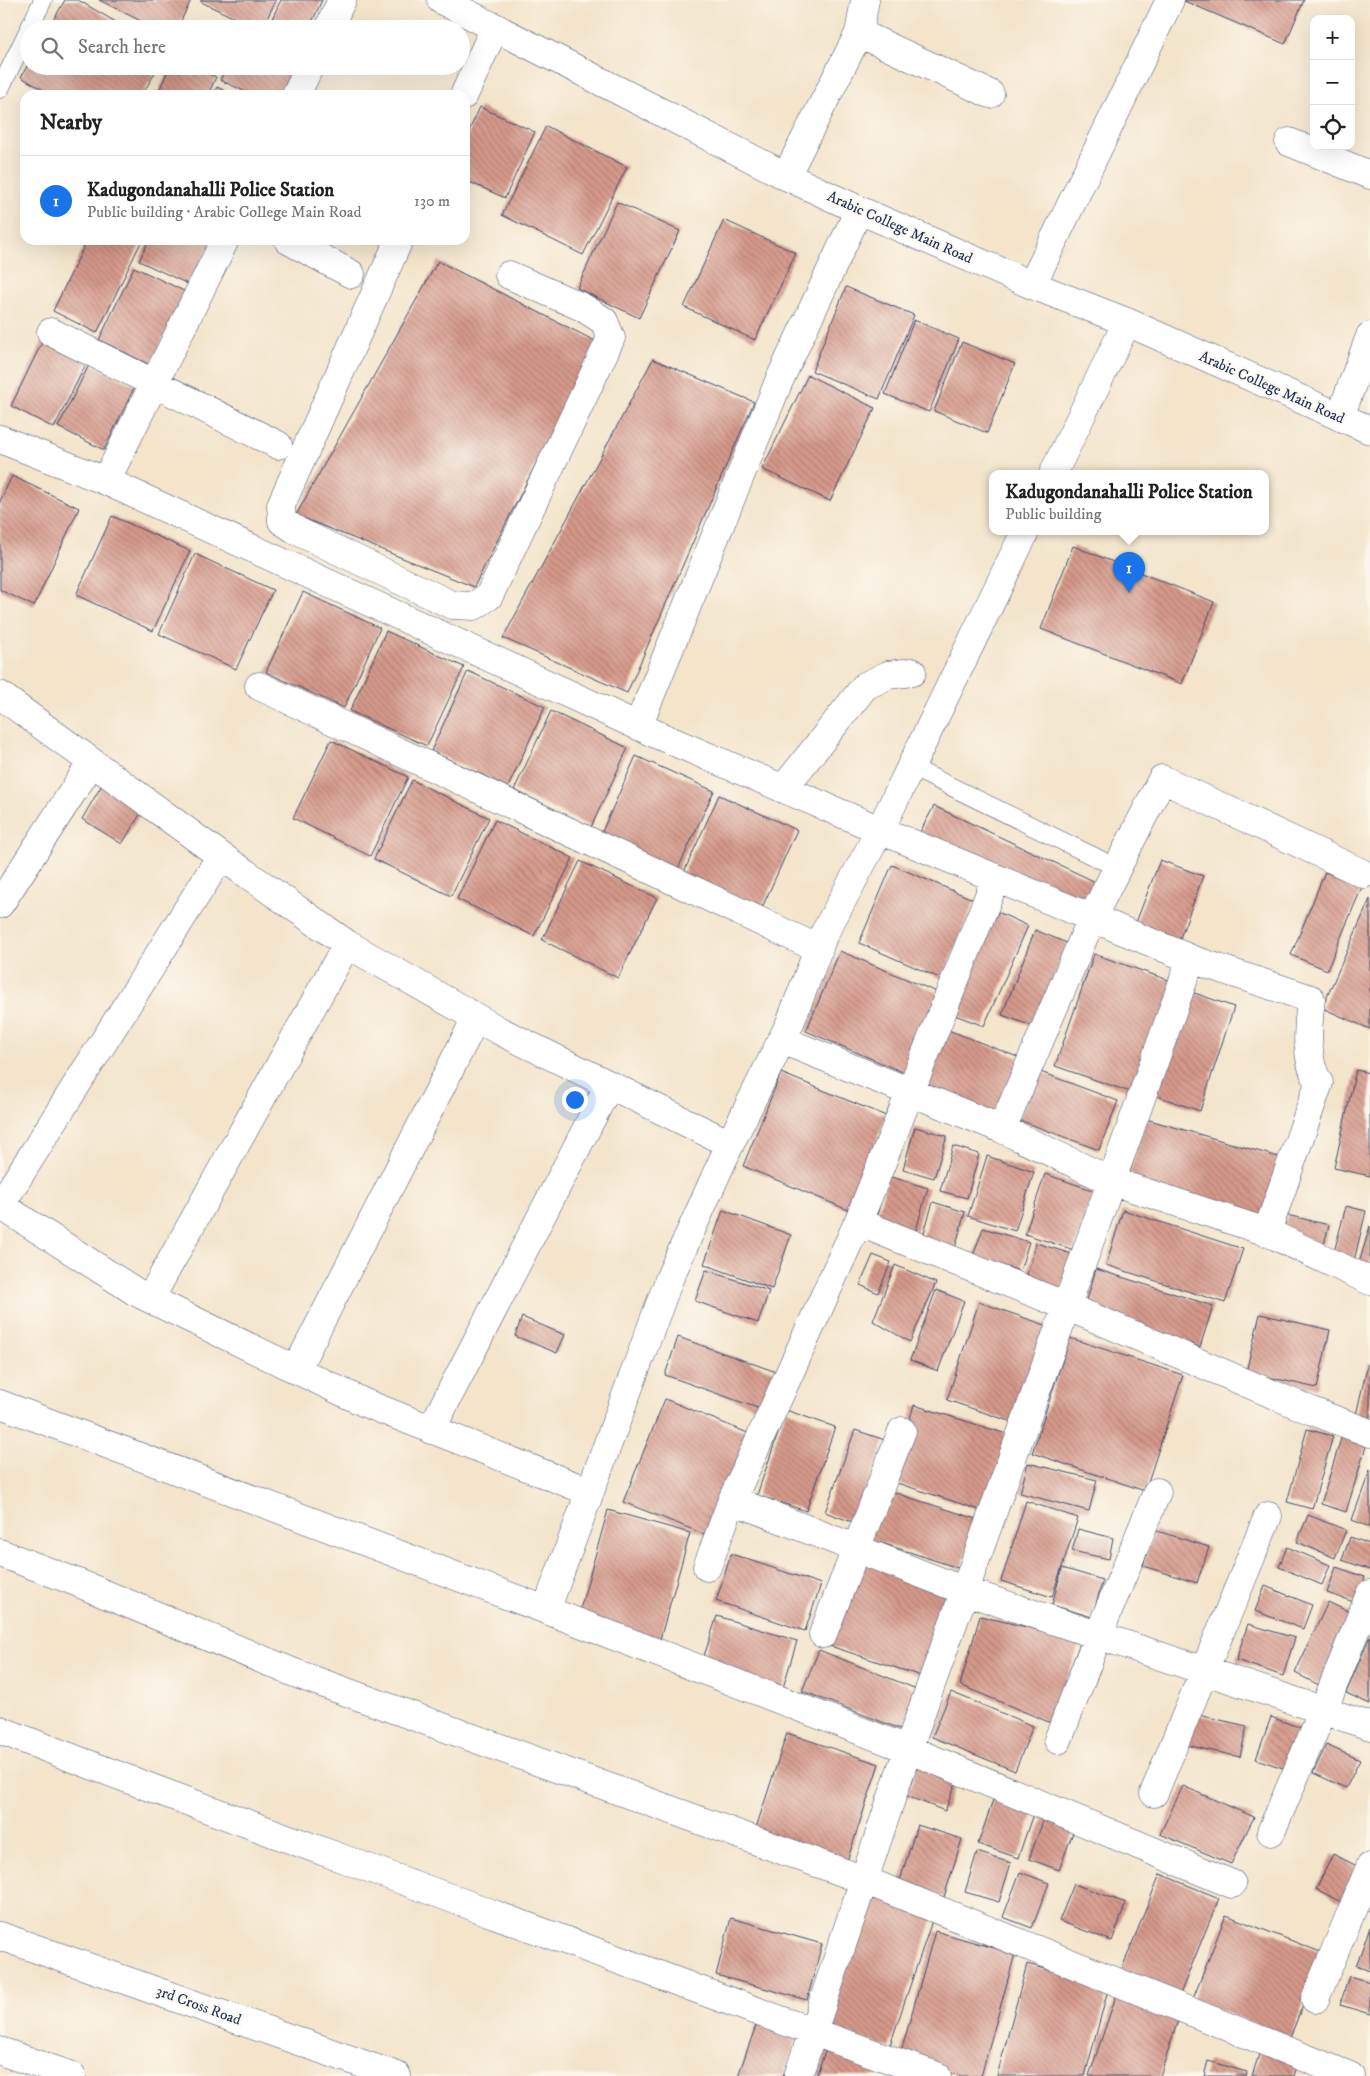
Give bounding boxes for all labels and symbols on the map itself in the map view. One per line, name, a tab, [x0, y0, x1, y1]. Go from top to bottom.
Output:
street label: Arabic College Main Road	[824, 187, 976, 268]
street label: Arabic College Main Road	[1196, 347, 1348, 428]
pin: 1	[1113, 552, 1145, 593]
your location	[562, 1087, 588, 1113]
street label: 3rd Cross Road	[154, 1981, 244, 2030]

